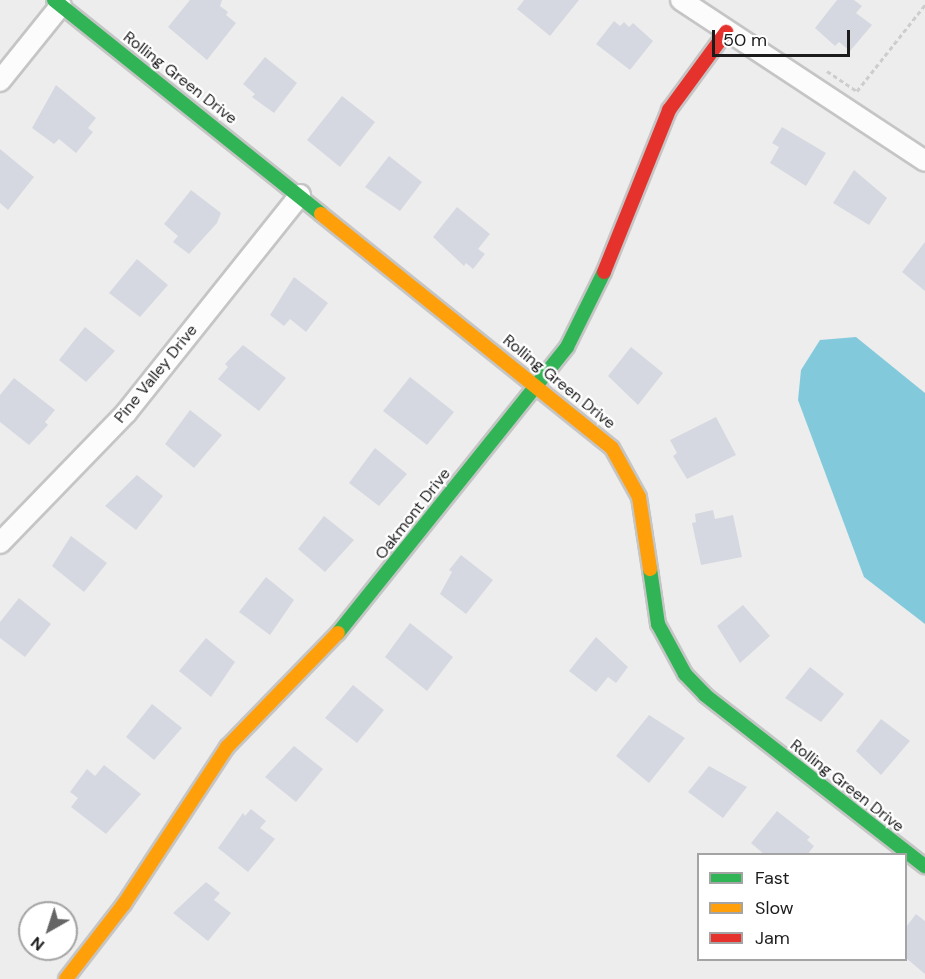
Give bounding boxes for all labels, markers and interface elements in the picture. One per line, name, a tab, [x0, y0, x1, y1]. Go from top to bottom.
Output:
scale bar	[715, 18, 853, 56]
street label: Rolling Green Drive	[119, 28, 241, 128]
text: 50 m	[723, 28, 767, 52]
street label: Pine Valley Drive	[110, 321, 202, 427]
street label: Rolling Green Drive	[499, 331, 619, 433]
street label: Oakmont Drive	[371, 465, 455, 563]
street label: Rolling Green Drive	[786, 736, 908, 836]
legend	[697, 853, 907, 961]
text: Fast	[755, 866, 790, 890]
text: Slow	[755, 896, 794, 920]
north arrow	[18, 901, 78, 961]
text: Jam	[755, 926, 790, 950]
text: N	[26, 932, 49, 956]

